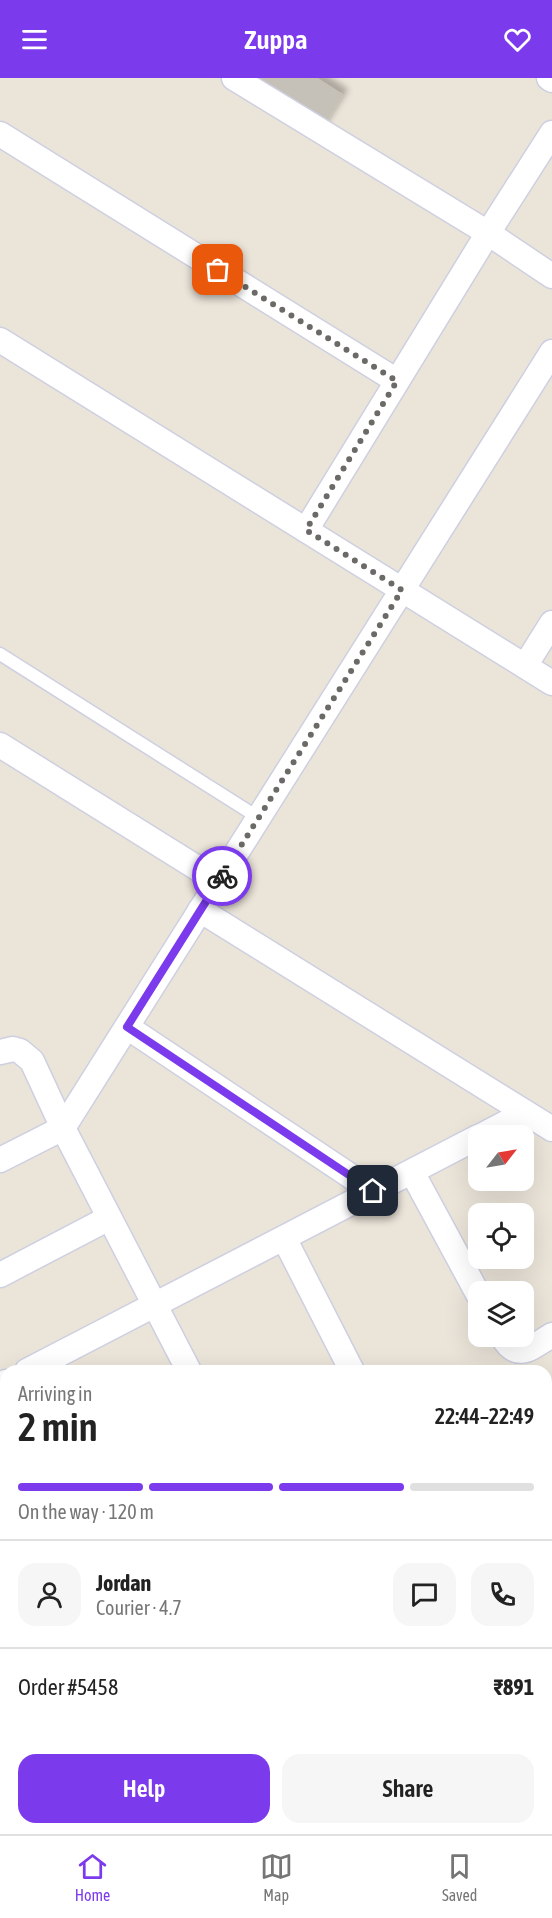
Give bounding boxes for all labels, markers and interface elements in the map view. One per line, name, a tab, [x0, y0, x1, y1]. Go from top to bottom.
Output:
icon: menu	[18, 23, 51, 56]
icon: heart	[501, 23, 534, 56]
text: Zuppa	[244, 24, 308, 55]
pin	[192, 244, 243, 295]
icon: bag	[201, 253, 234, 286]
courier	[192, 846, 252, 906]
icon: bike	[206, 860, 239, 893]
north arrow	[468, 1125, 534, 1191]
map controls	[468, 1125, 534, 1347]
pin	[347, 1165, 398, 1216]
icon: home	[356, 1174, 389, 1207]
button: locate	[468, 1203, 534, 1269]
button: layers	[468, 1281, 534, 1347]
text: Arriving in	[18, 1382, 92, 1405]
text: 22:44–22:49	[435, 1403, 534, 1429]
text: 2 min	[18, 1405, 98, 1449]
text: On the way · 120 m	[18, 1500, 154, 1523]
button: person	[18, 1563, 81, 1626]
button: chat	[393, 1563, 456, 1626]
button: phone	[471, 1563, 534, 1626]
text: Jordan	[96, 1570, 151, 1596]
text: Courier · 4.7	[96, 1596, 182, 1619]
text: Order #5458	[18, 1674, 118, 1700]
text: ₹891	[494, 1674, 534, 1700]
button: Help	[18, 1754, 270, 1823]
button: Share	[282, 1754, 534, 1823]
tab: Home	[75, 1850, 110, 1904]
tab: Map	[260, 1850, 293, 1904]
tab: Saved	[442, 1850, 477, 1904]

